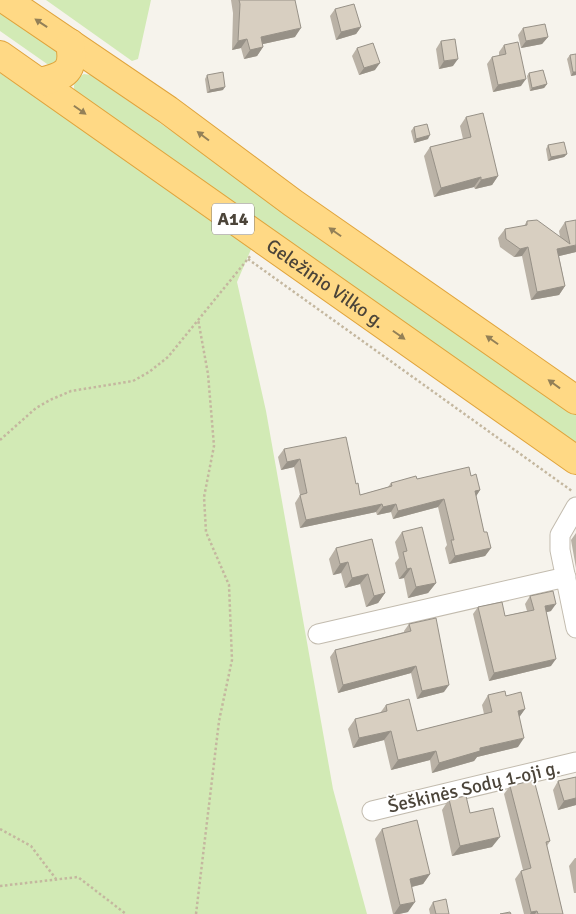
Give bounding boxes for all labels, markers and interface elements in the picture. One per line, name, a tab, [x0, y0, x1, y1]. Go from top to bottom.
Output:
one-way arrow	[35, 19, 48, 28]
one-way arrow	[73, 105, 87, 115]
one-way arrow	[196, 131, 210, 141]
road number: A14	[212, 203, 254, 234]
one-way arrow	[328, 227, 342, 237]
street label: Geležinio Vilko g.	[261, 234, 390, 334]
one-way arrow	[392, 330, 405, 340]
one-way arrow	[485, 335, 499, 345]
one-way arrow	[547, 379, 561, 389]
street label: Šeškinės Sodų 1-oji g.	[385, 755, 562, 818]

